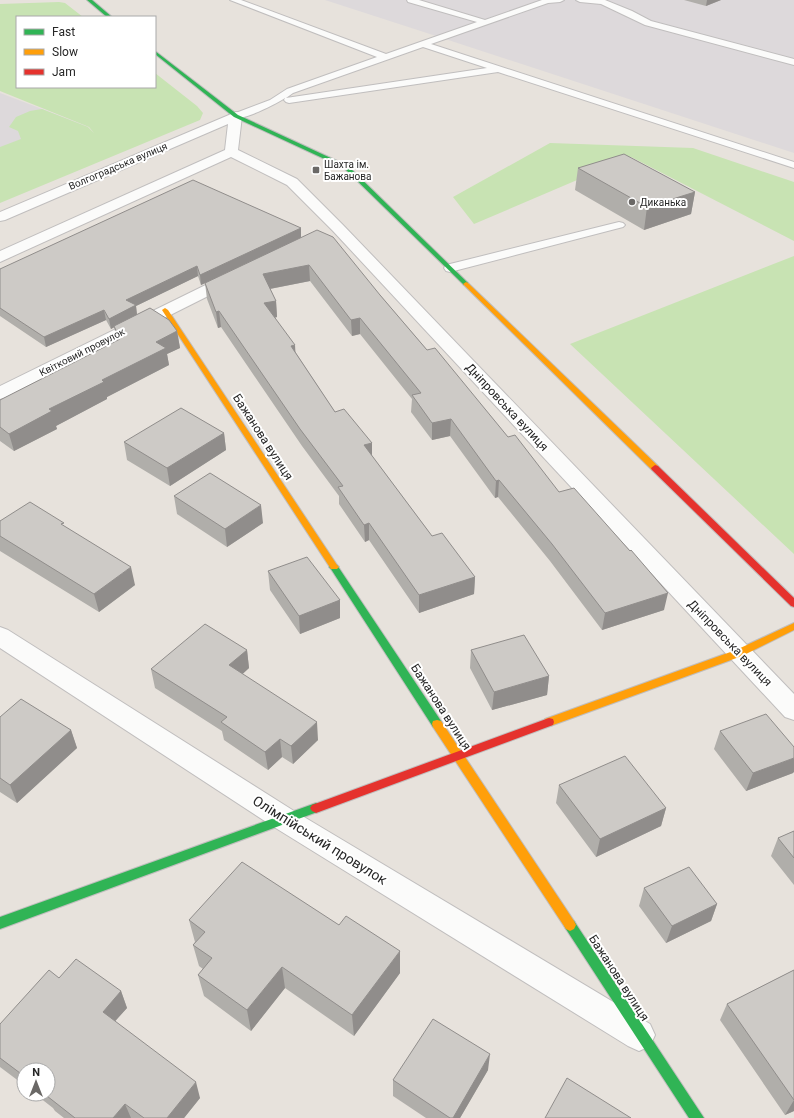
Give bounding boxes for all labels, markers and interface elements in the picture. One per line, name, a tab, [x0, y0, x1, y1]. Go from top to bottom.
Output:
legend	[16, 16, 156, 88]
text: Fast	[52, 25, 75, 39]
text: Slow	[52, 45, 78, 59]
text: Jam	[52, 65, 76, 79]
street label: Волгоградська вулиця	[67, 140, 169, 192]
place label: Шахта ім. Бажанова	[324, 159, 371, 182]
marker: Шахта ім. Бажанова	[311, 165, 321, 175]
marker: Диканька	[627, 197, 637, 207]
place label: Диканька	[640, 197, 686, 208]
street label: Квітковий провулок	[37, 325, 127, 378]
street label: Дніпровська вулиця	[463, 360, 551, 454]
street label: Бажанова вулиця	[230, 391, 296, 483]
street label: Дніпровська вулиця	[685, 597, 775, 689]
street label: Бажанова вулиця	[408, 661, 474, 753]
street label: Олімпійський провулок	[250, 792, 390, 888]
street label: Бажанова вулиця	[586, 932, 652, 1024]
north arrow	[16, 1062, 56, 1102]
text: N	[32, 1066, 40, 1079]

